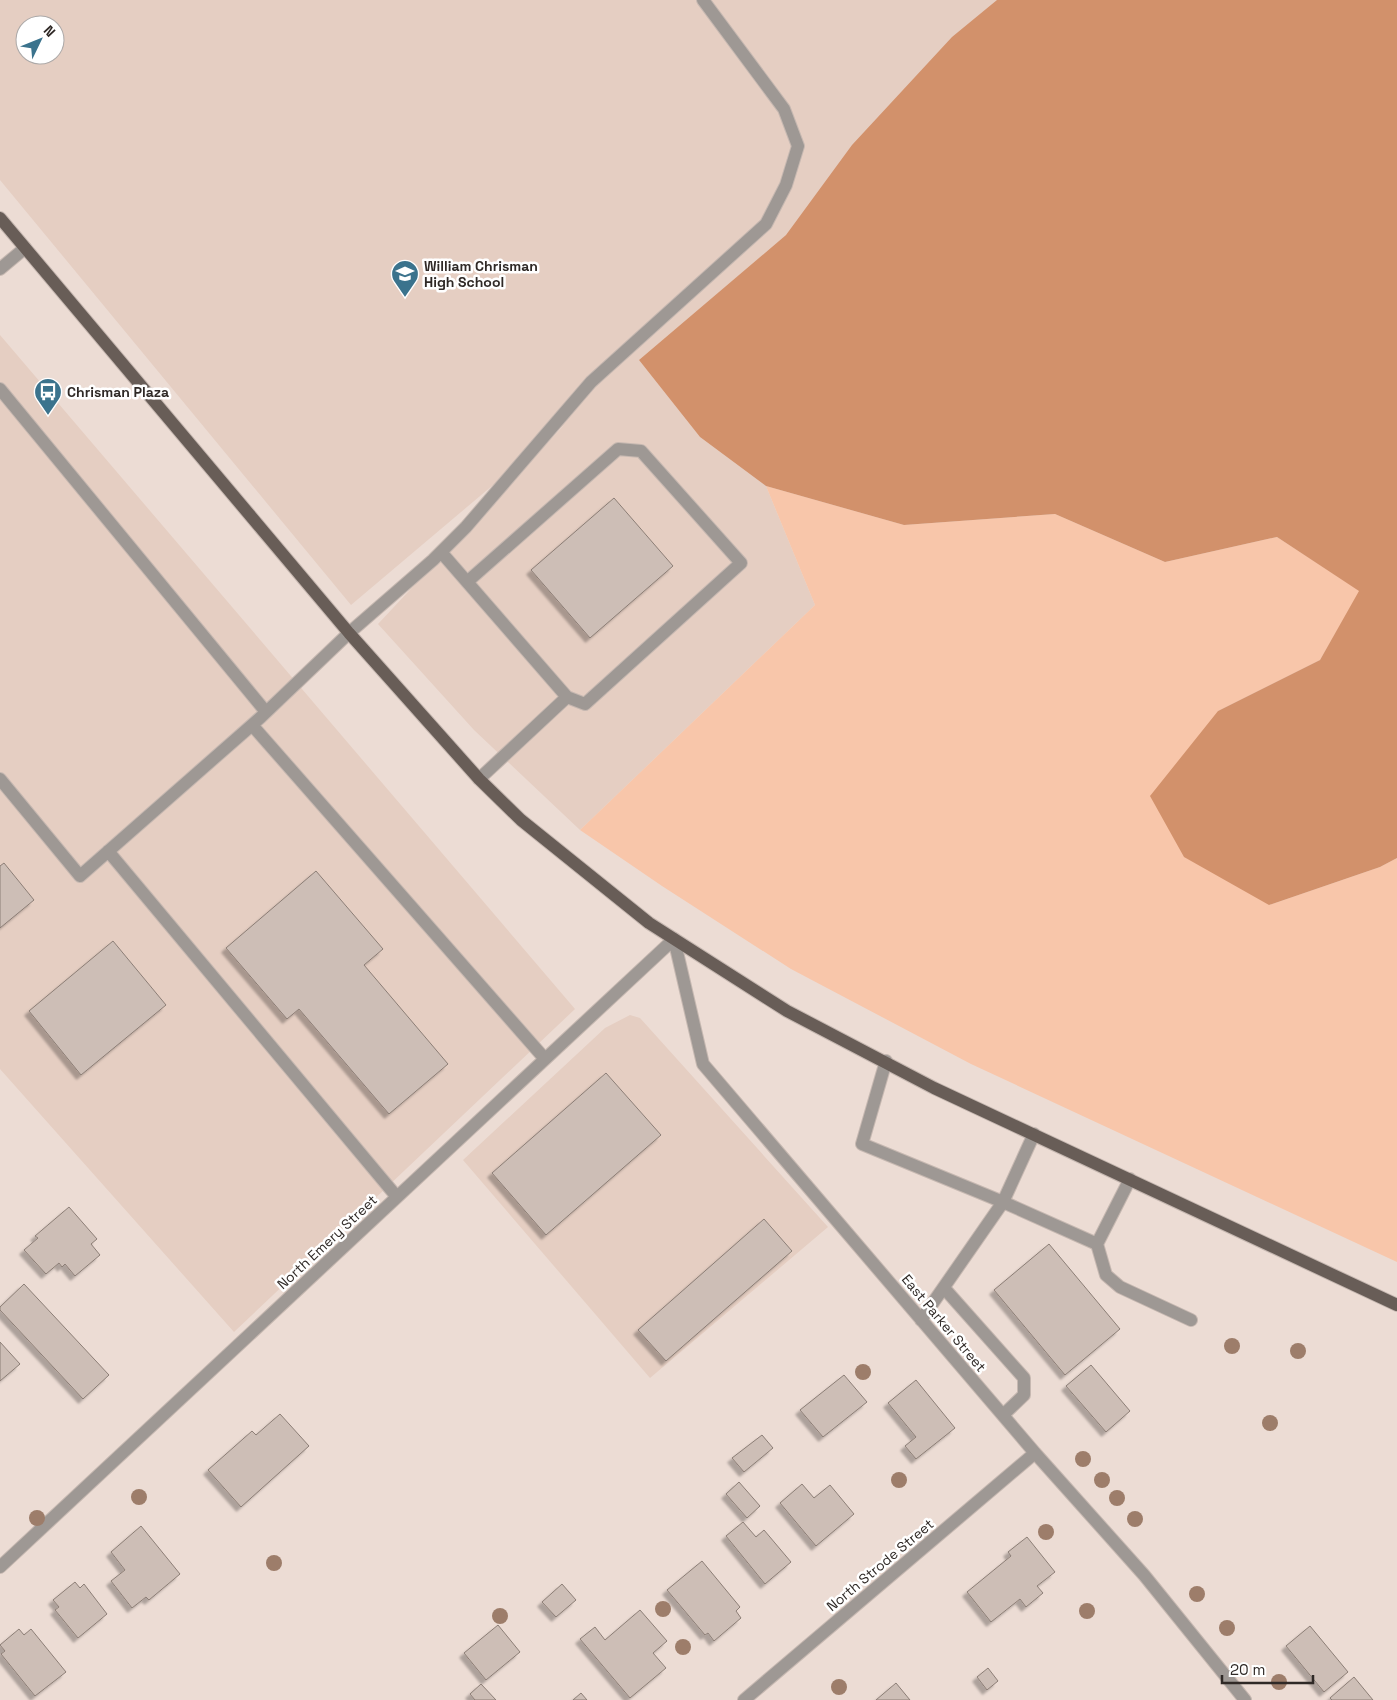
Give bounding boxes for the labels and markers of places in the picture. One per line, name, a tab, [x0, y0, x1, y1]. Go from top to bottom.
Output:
place label: William Chrisman High School	[424, 257, 538, 291]
school or university icon: William Chrisman High School	[390, 259, 420, 298]
bus stop icon: Chrisman Plaza	[33, 377, 63, 416]
place label: Chrisman Plaza	[67, 383, 169, 401]

